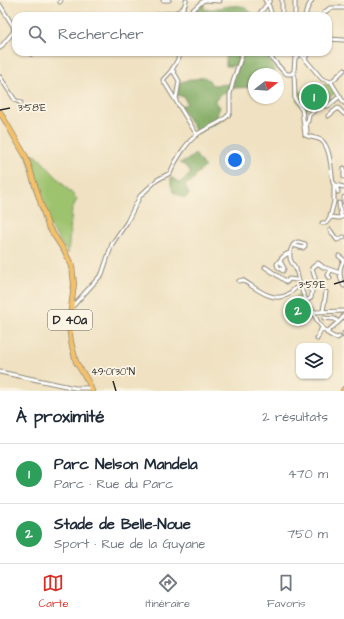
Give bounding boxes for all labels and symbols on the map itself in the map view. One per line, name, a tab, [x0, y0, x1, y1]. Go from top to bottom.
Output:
north arrow	[248, 68, 284, 104]
pin: 1	[301, 82, 327, 112]
text: 3°58'E	[18, 101, 46, 115]
your location	[225, 150, 245, 170]
text: 3°59'E	[298, 278, 326, 292]
pin: 2	[285, 296, 311, 326]
road number: D 40a	[48, 310, 92, 330]
text: 49°01'30"N	[91, 365, 135, 379]

